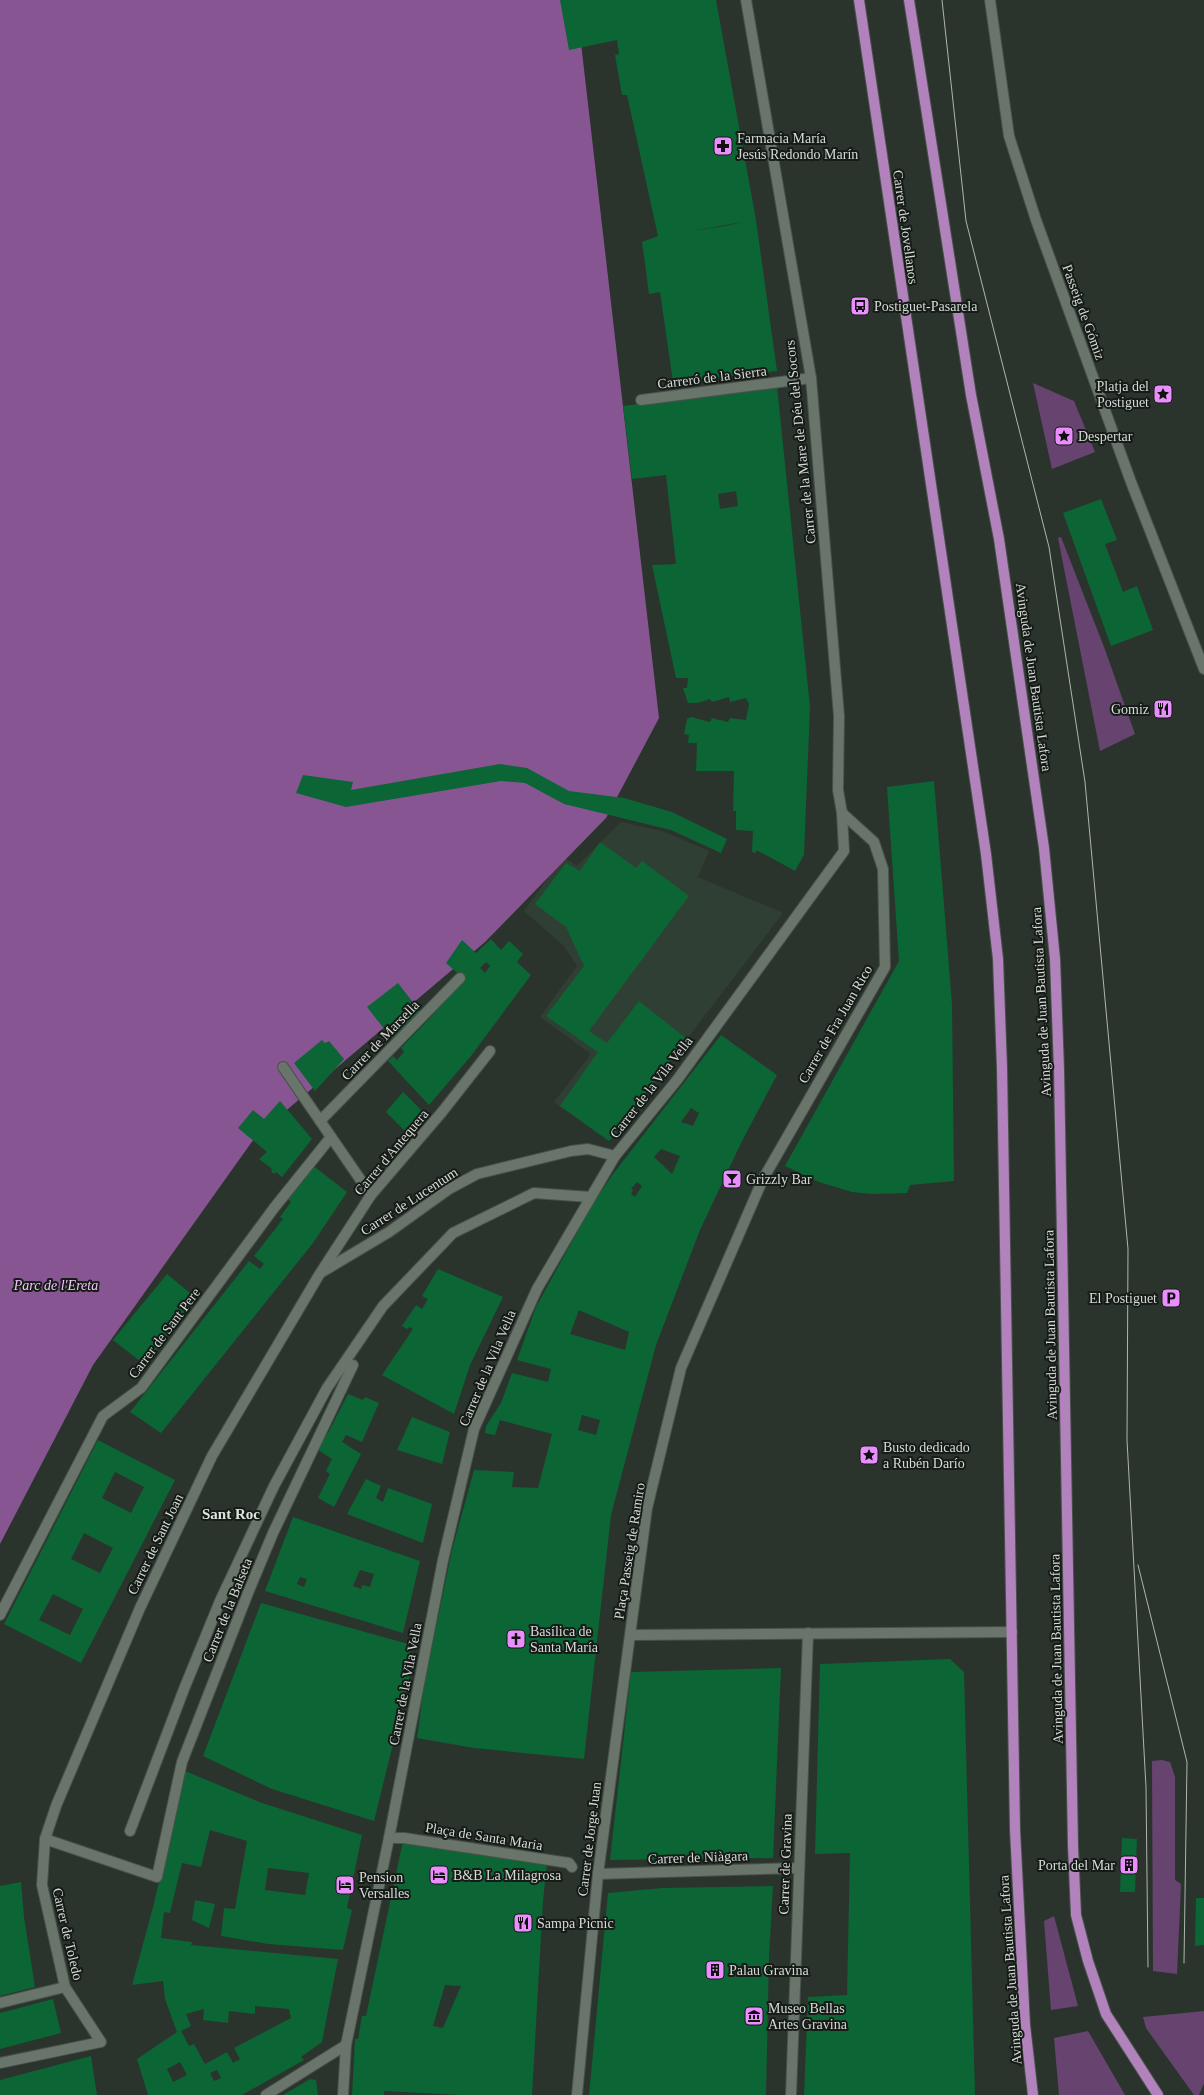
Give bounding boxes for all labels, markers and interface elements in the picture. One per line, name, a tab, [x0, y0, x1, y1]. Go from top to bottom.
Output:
place label: Farmacia María Jesús Redondo Marín	[737, 131, 858, 162]
pharmacy icon: Farmacia María Jesús Redondo Marín	[712, 135, 734, 157]
street label: Carrer de Jovellanos	[890, 169, 921, 285]
street label: Passeig de Gómiz	[1059, 262, 1108, 362]
bus stop icon: Postiguet-Pasarela	[849, 295, 871, 317]
place label: Postiguet-Pasarela	[874, 299, 978, 314]
street label: Carrer de la Mare de Déu del Socors	[782, 339, 819, 545]
street label: Carreró de la Sierra	[657, 363, 768, 392]
place label: Platja del Postiguet	[1097, 379, 1149, 410]
place icon: Platja del Postiguet	[1152, 383, 1174, 405]
place icon: Despertar	[1053, 425, 1075, 447]
place label: Despertar	[1078, 429, 1133, 444]
street label: Avinguda de Juan Bautista Lafora	[1013, 582, 1054, 773]
restaurant icon: Gomiz	[1152, 698, 1174, 720]
place label: Gomiz	[1111, 702, 1149, 717]
street label: Avinguda de Juan Bautista Lafora	[1029, 906, 1054, 1097]
street label: Carrer de Fra Juan Rico	[796, 963, 875, 1086]
street label: Carrer de Marsella	[339, 997, 423, 1083]
street label: Carrer de la Vila Vella	[607, 1033, 696, 1141]
street label: Carrer d'Antequera	[351, 1106, 432, 1198]
street label: Carrer de Lucentum	[358, 1164, 461, 1238]
bar icon: Grizzly Bar	[721, 1168, 743, 1190]
place label: Grizzly Bar	[746, 1172, 812, 1187]
street label: Avinguda de Juan Bautista Lafora	[1041, 1229, 1060, 1420]
park label: Parc de l'Ereta	[13, 1278, 98, 1293]
street label: Carrer de Sant Pere	[126, 1285, 203, 1381]
parking icon: El Postiguet	[1160, 1287, 1182, 1309]
place label: El Postiguet	[1089, 1291, 1157, 1306]
street label: Carrer de la Vila Vella	[456, 1307, 519, 1428]
place label: Busto dedicado a Rubén Darío	[883, 1440, 970, 1471]
place icon: Busto dedicado a Rubén Darío	[858, 1444, 880, 1466]
street label: Plaça Passeig de Ramiro	[611, 1482, 648, 1620]
street label: Carrer de Sant Joan	[125, 1491, 186, 1597]
district label: Sant Roc	[202, 1506, 260, 1522]
street label: Avinguda de Juan Bautista Lafora	[1047, 1553, 1066, 1744]
street label: Carrer de la Balseta	[200, 1555, 255, 1664]
street label: Carrer de la Vila Vella	[386, 1621, 425, 1747]
place label: Basílica de Santa María	[530, 1624, 599, 1655]
church icon: Basílica de Santa María	[505, 1628, 527, 1650]
street label: Carrer de Jorge Juan	[575, 1781, 604, 1897]
street label: Carrer de Gravina	[776, 1812, 795, 1915]
street label: Plaça de Santa Maria	[424, 1820, 544, 1853]
street label: Carrer de Niàgara	[648, 1848, 749, 1867]
building icon: Porta del Mar	[1118, 1854, 1140, 1876]
place label: Porta del Mar	[1038, 1858, 1115, 1873]
hotel icon: B&B La Milagrosa	[428, 1864, 450, 1886]
place label: B&B La Milagrosa	[453, 1868, 562, 1883]
place label: Pension Versalles	[359, 1870, 410, 1901]
hotel icon: Pension Versalles	[334, 1874, 356, 1896]
street label: Avinguda de Juan Bautista Lafora	[996, 1874, 1025, 2065]
street label: Carrer de Toledo	[50, 1886, 85, 1982]
restaurant icon: Sampa Picnic	[512, 1912, 534, 1934]
place label: Sampa Picnic	[537, 1916, 614, 1931]
building icon: Palau Gravina	[704, 1959, 726, 1981]
place label: Palau Gravina	[729, 1963, 809, 1978]
place label: Museo Bellas Artes Gravina	[768, 2001, 848, 2032]
museum icon: Museo Bellas Artes Gravina	[743, 2005, 765, 2027]

